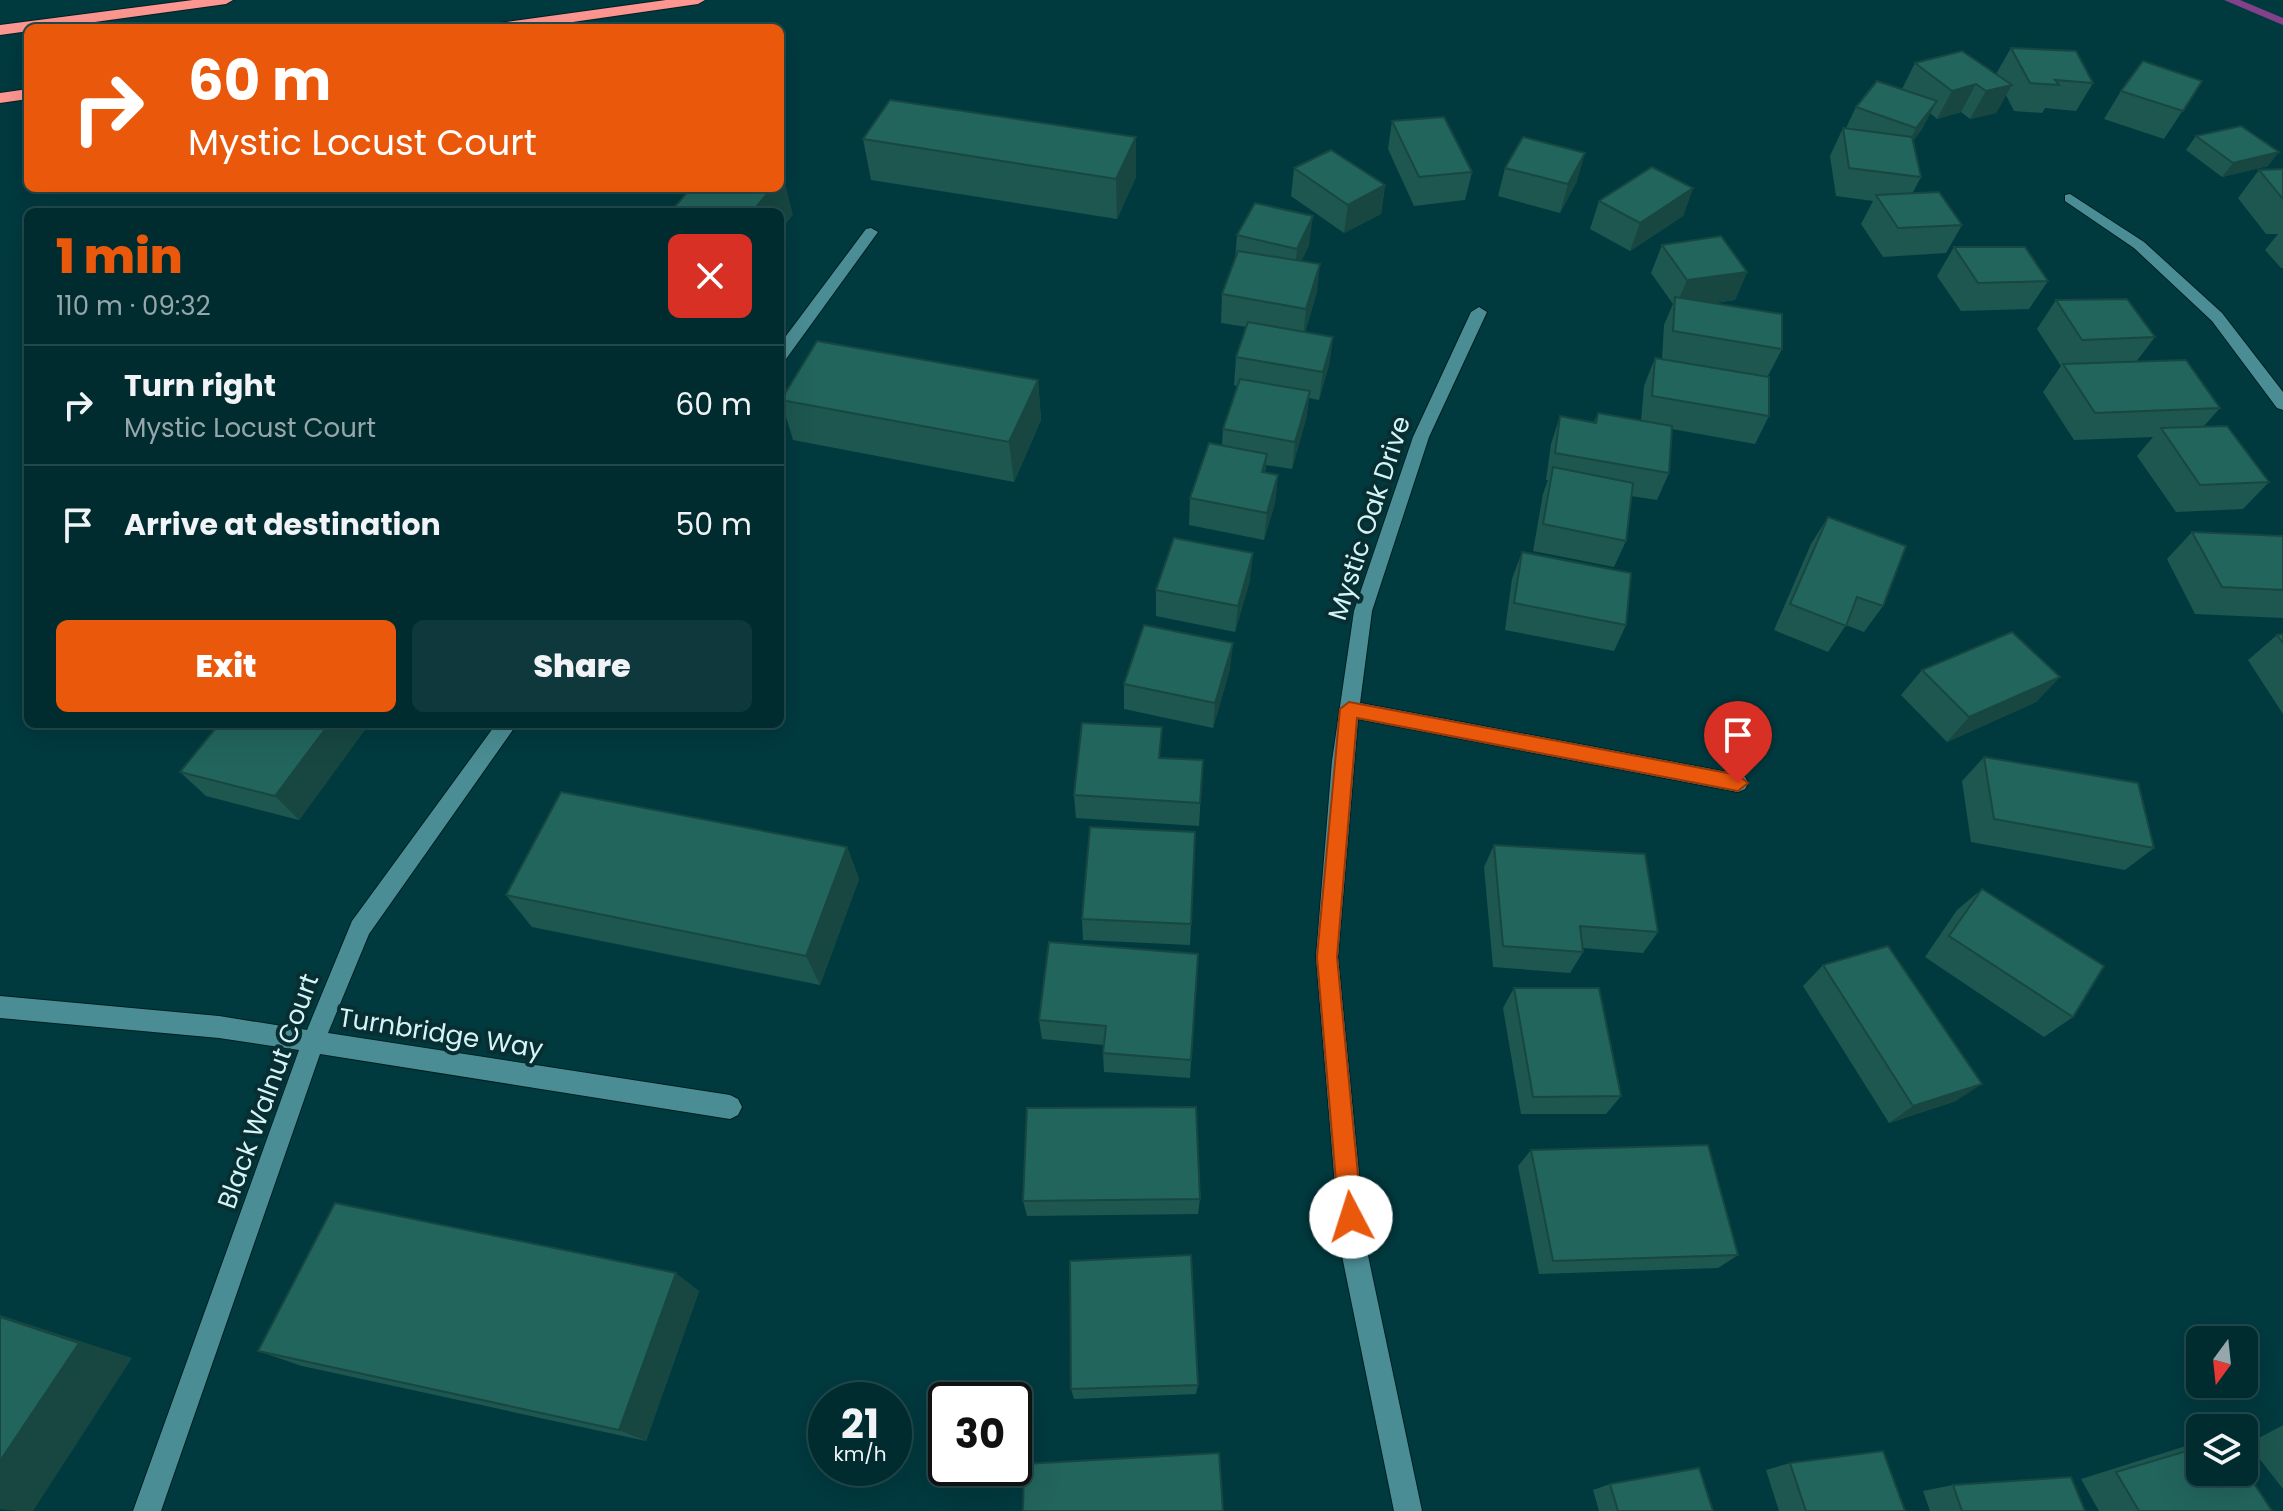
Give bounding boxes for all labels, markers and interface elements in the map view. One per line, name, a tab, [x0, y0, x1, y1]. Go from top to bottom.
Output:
text: 60 m	[188, 41, 331, 120]
icon: right	[56, 56, 160, 160]
text: Mystic Locust Court	[188, 117, 537, 168]
text: 1 min	[56, 223, 183, 290]
button: close	[668, 234, 752, 318]
text: 110 m · 09:32	[56, 288, 211, 324]
text: Turn right	[124, 364, 276, 407]
icon: right	[56, 383, 100, 427]
text: 60 m	[675, 383, 752, 426]
text: Mystic Locust Court	[124, 410, 376, 446]
street label: Mystic Oak Drive	[1319, 411, 1419, 625]
icon: arrive	[56, 503, 100, 547]
text: Arrive at destination	[124, 503, 441, 546]
text: 50 m	[675, 503, 752, 546]
button: Exit	[56, 620, 396, 712]
button: Share	[412, 620, 752, 712]
pin	[1704, 701, 1772, 783]
icon: arrive	[1716, 713, 1760, 757]
street label: Black Walnut Court	[209, 969, 327, 1213]
street label: Turnbridge Way	[336, 999, 546, 1067]
position arrow	[1309, 1175, 1393, 1259]
north arrow	[2186, 1326, 2258, 1398]
map controls	[2186, 1326, 2258, 1486]
speed limit sign: 30	[928, 1382, 1032, 1486]
text: 21	[841, 1396, 879, 1452]
button: layers	[2186, 1414, 2258, 1486]
text: km/h	[833, 1440, 887, 1468]

